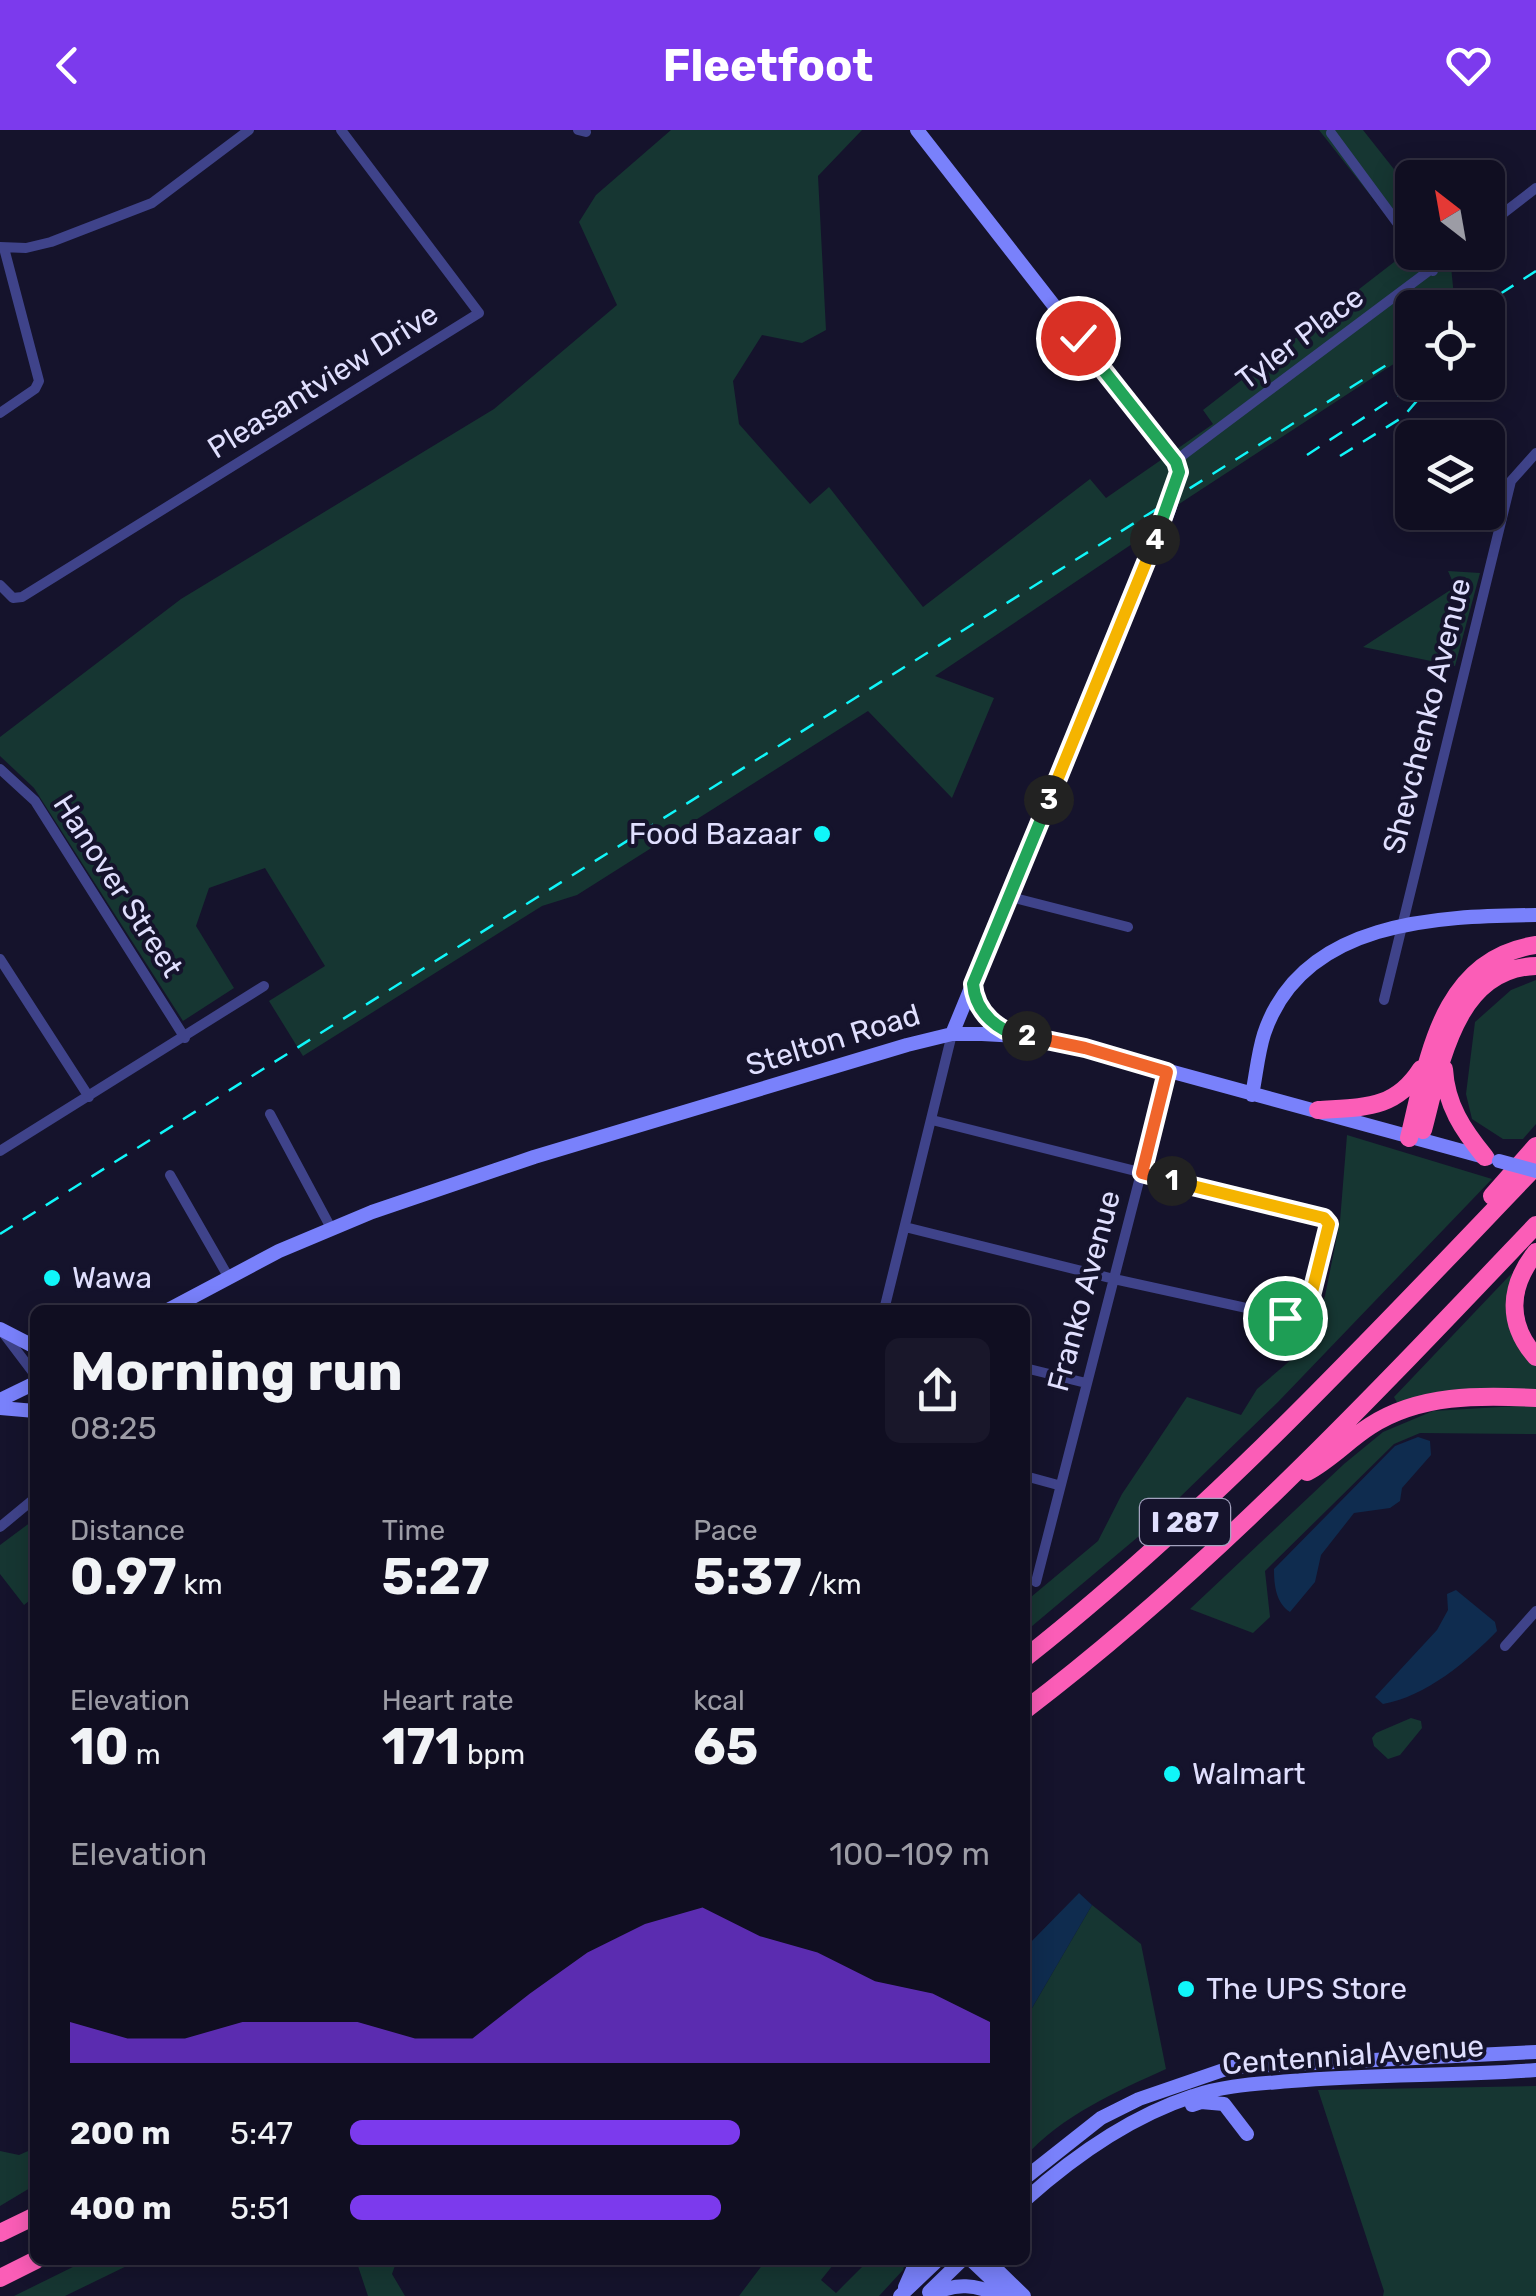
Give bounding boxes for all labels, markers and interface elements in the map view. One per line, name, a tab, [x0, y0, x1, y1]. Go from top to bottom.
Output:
icon: back	[40, 38, 95, 93]
icon: heart	[1441, 38, 1496, 93]
text: Fleetfoot	[663, 39, 873, 92]
north arrow	[1395, 160, 1505, 270]
map controls	[1395, 160, 1505, 530]
street label: Tyler Place	[1229, 278, 1371, 398]
button: locate	[1395, 290, 1505, 400]
street label: Pleasantview Drive	[201, 296, 445, 466]
pin	[1036, 296, 1121, 381]
icon: check	[1051, 311, 1106, 366]
button: layers	[1395, 420, 1505, 530]
pin: 4	[1130, 515, 1180, 565]
text: 4	[1145, 523, 1165, 556]
street label: Shevchenko Avenue	[1375, 575, 1479, 857]
pin: 3	[1024, 775, 1074, 825]
text: 3	[1040, 783, 1058, 816]
street label: Hanover Street	[46, 788, 191, 984]
place label: Food Bazaar	[629, 816, 803, 852]
marker: Food Bazaar	[811, 823, 833, 845]
street label: Stelton Road	[742, 996, 924, 1084]
pin: 2	[1002, 1011, 1052, 1061]
text: 2	[1018, 1019, 1036, 1052]
pin: 1	[1147, 1156, 1197, 1206]
text: 1	[1165, 1164, 1179, 1197]
street label: Franko Avenue	[1040, 1187, 1128, 1395]
place label: Wawa	[72, 1260, 152, 1296]
marker: Wawa	[41, 1267, 63, 1289]
pin	[1243, 1276, 1328, 1361]
icon: arrive	[1258, 1291, 1313, 1346]
button: share	[885, 1338, 990, 1443]
text: Morning run	[70, 1339, 403, 1404]
text: 08:25	[70, 1409, 157, 1447]
road number: I 287	[1140, 1499, 1230, 1545]
text: Distance	[70, 1514, 185, 1547]
text: Time	[382, 1514, 445, 1547]
text: Pace	[693, 1514, 758, 1547]
text: 0.97	[70, 1547, 177, 1607]
text: 5:27	[382, 1547, 490, 1607]
text: 5:37	[693, 1547, 802, 1607]
text: km	[177, 1568, 223, 1601]
text: /km	[802, 1568, 862, 1601]
text: Elevation	[70, 1684, 190, 1717]
text: Heart rate	[382, 1684, 514, 1717]
text: kcal	[693, 1684, 745, 1717]
text: 10	[70, 1717, 129, 1777]
text: 171	[382, 1717, 460, 1777]
text: 65	[693, 1717, 758, 1777]
text: m	[129, 1738, 161, 1771]
text: bpm	[460, 1738, 525, 1771]
place label: Walmart	[1192, 1756, 1306, 1792]
marker: Walmart	[1161, 1763, 1183, 1785]
text: Elevation	[70, 1835, 207, 1873]
text: 100–109 m	[829, 1835, 990, 1873]
place label: The UPS Store	[1206, 1971, 1407, 2007]
marker: The UPS Store	[1175, 1978, 1197, 2000]
street label: Centennial Avenue	[1221, 2028, 1485, 2082]
text: 200 m	[70, 2114, 170, 2152]
text: 5:47	[230, 2114, 293, 2152]
text: 400 m	[70, 2189, 172, 2227]
text: 5:51	[230, 2189, 289, 2227]

